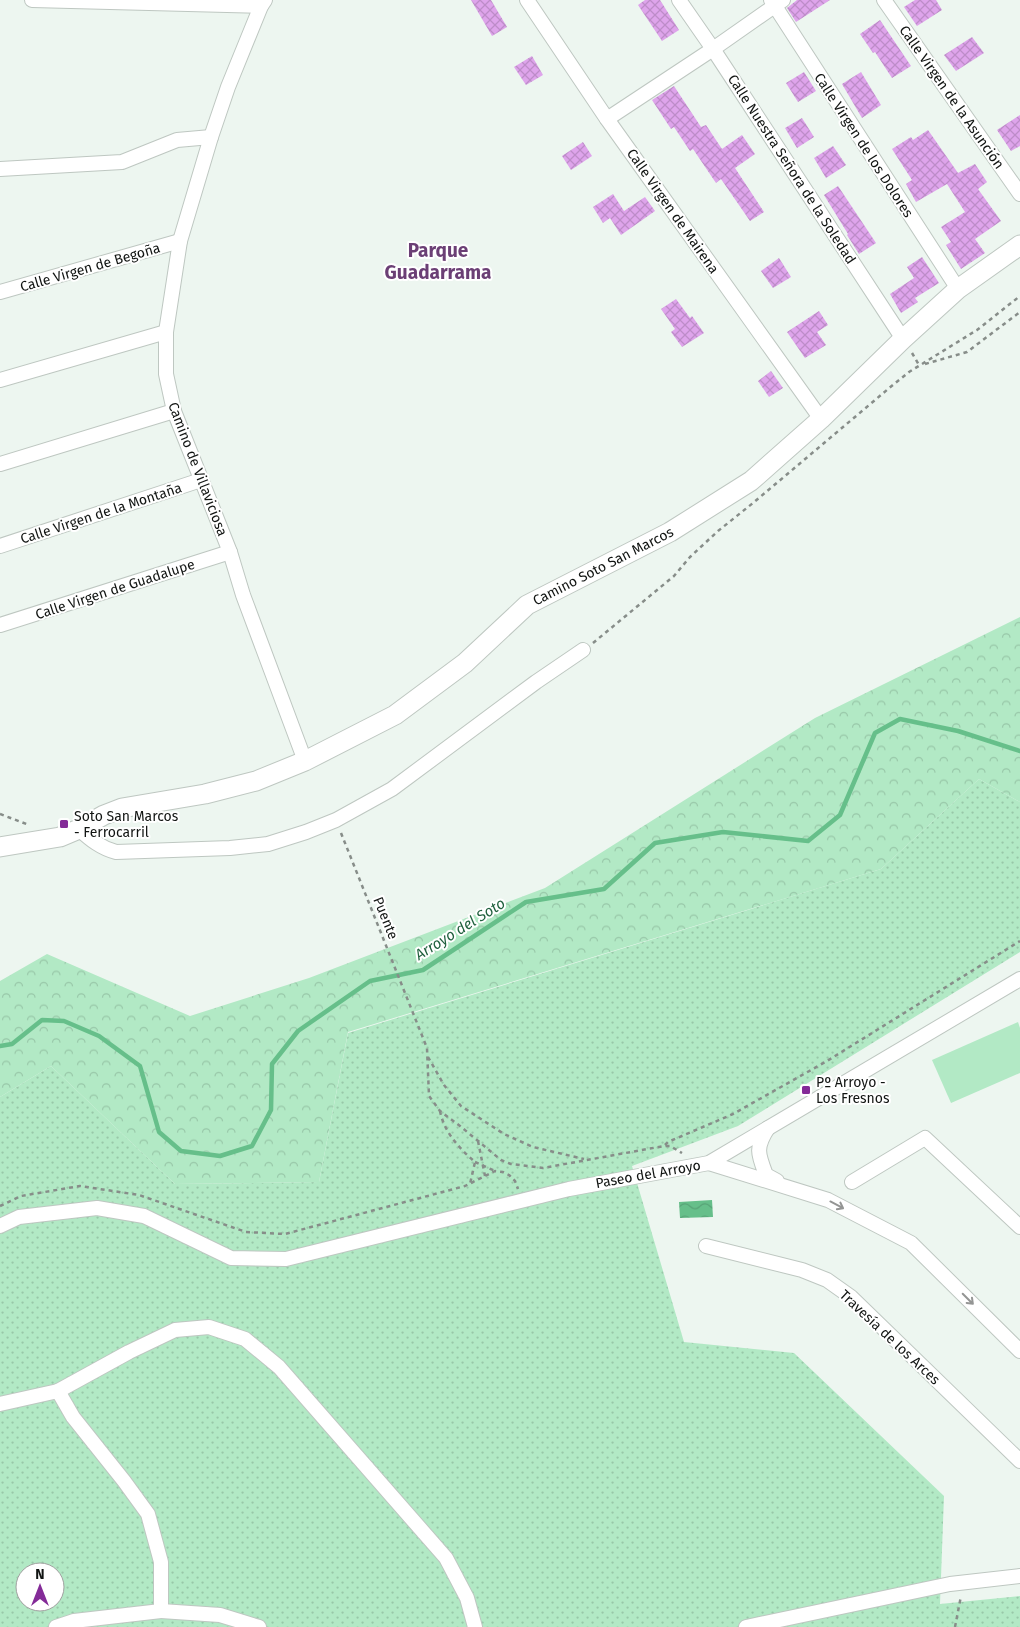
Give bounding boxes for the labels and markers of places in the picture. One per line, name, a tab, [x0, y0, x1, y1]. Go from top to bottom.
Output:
place label: Soto San Marcos - Ferrocarril	[74, 808, 179, 841]
marker: Soto San Marcos - Ferrocarril	[58, 818, 70, 830]
place label: Pº Arroyo - Los Fresnos	[816, 1074, 890, 1107]
marker: Pº Arroyo - Los Fresnos	[800, 1084, 812, 1096]

